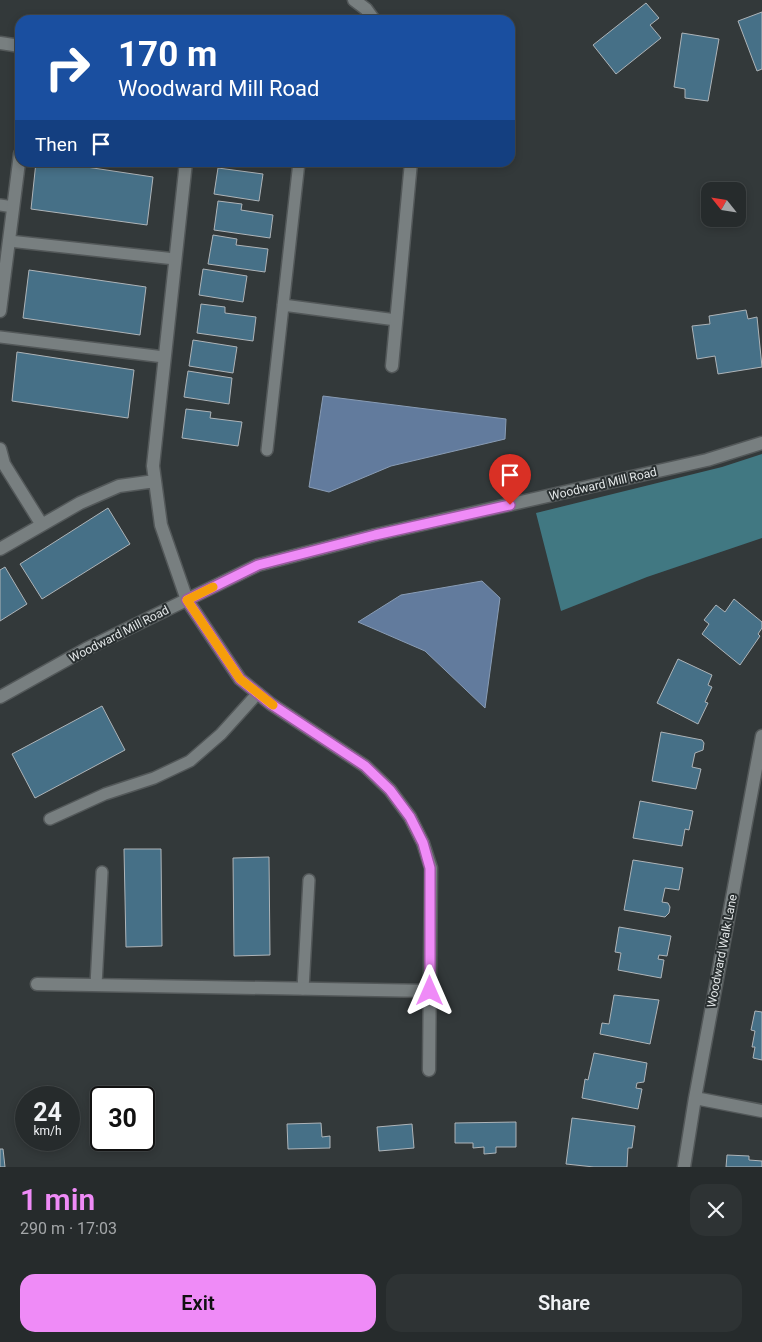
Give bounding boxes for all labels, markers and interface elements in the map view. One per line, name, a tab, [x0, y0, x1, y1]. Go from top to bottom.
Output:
text: 170 m	[118, 34, 217, 75]
icon: right	[35, 35, 100, 100]
text: Woodward Mill Road	[118, 76, 320, 101]
icon: arrive	[87, 130, 115, 158]
text: Then	[35, 133, 77, 156]
north arrow	[701, 182, 746, 228]
map controls	[701, 182, 746, 227]
pin	[489, 454, 531, 505]
icon: arrive	[496, 461, 524, 489]
street label: Woodward Mill Road	[548, 465, 658, 503]
street label: Woodward Mill Road	[67, 603, 171, 665]
street label: Woodward Walk Lane	[704, 893, 740, 1009]
position arrow	[403, 964, 455, 1016]
speed limit sign: 30	[90, 1086, 155, 1151]
text: 24	[33, 1098, 62, 1127]
text: km/h	[33, 1124, 62, 1138]
text: 1 min	[20, 1182, 95, 1217]
button: close	[690, 1184, 742, 1236]
text: 290 m · 17:03	[20, 1219, 117, 1238]
button: Exit	[20, 1274, 376, 1332]
button: Share	[386, 1274, 742, 1332]

